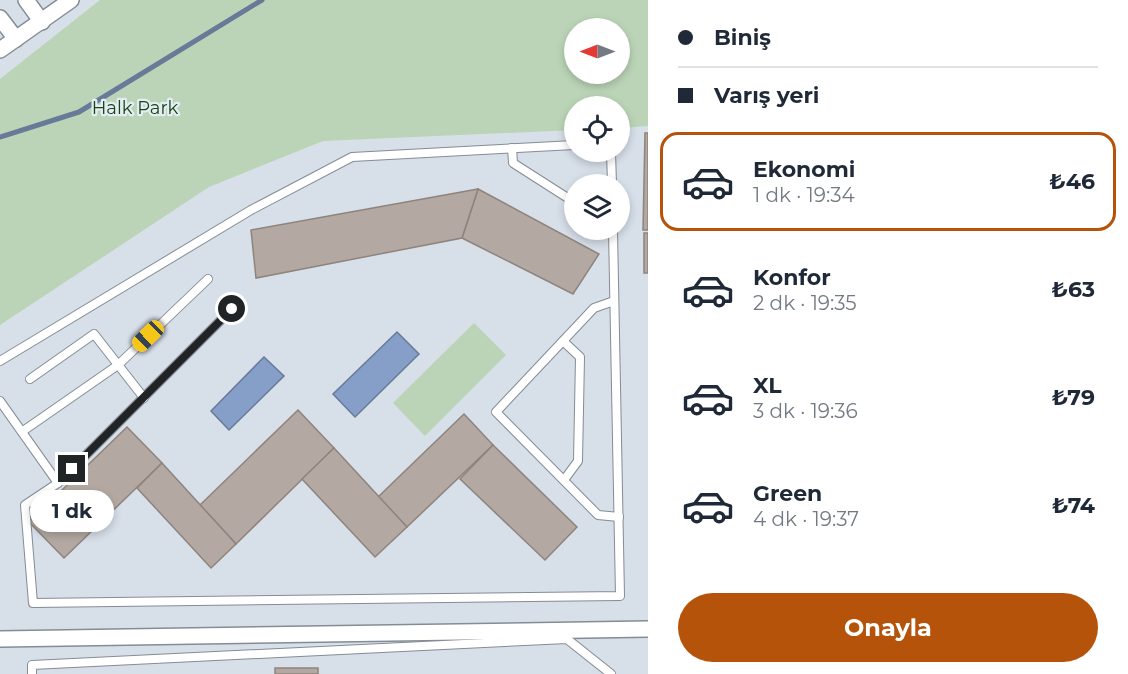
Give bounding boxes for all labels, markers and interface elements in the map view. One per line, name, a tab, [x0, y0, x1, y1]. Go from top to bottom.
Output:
north arrow	[564, 18, 630, 84]
map controls	[564, 18, 630, 240]
text: Biniş	[714, 24, 771, 51]
text: Varış yeri	[714, 82, 819, 109]
button: locate	[564, 96, 630, 162]
park label: Halk Park	[92, 97, 179, 119]
icon: car	[681, 155, 735, 209]
text: Ekonomi	[753, 156, 855, 183]
text: ₺46	[1049, 168, 1095, 195]
button: layers	[564, 174, 630, 240]
text: 1 dk · 19:34	[753, 183, 855, 207]
icon: car	[681, 263, 735, 317]
text: Konfor	[753, 264, 831, 291]
text: ₺63	[1051, 276, 1095, 303]
text: 2 dk · 19:35	[753, 291, 857, 315]
route start	[218, 295, 245, 322]
car	[129, 317, 167, 355]
icon: car	[681, 371, 735, 425]
text: XL	[753, 372, 782, 399]
text: ₺79	[1052, 384, 1095, 411]
text: 3 dk · 19:36	[753, 399, 858, 423]
route end	[58, 455, 85, 482]
icon: car	[681, 479, 735, 533]
text: Green	[753, 480, 822, 507]
callout: 1 dk	[30, 490, 114, 532]
text: ₺74	[1052, 492, 1095, 519]
text: 1 dk	[52, 499, 92, 523]
text: 4 dk · 19:37	[753, 507, 859, 531]
button: Onayla	[678, 593, 1098, 662]

